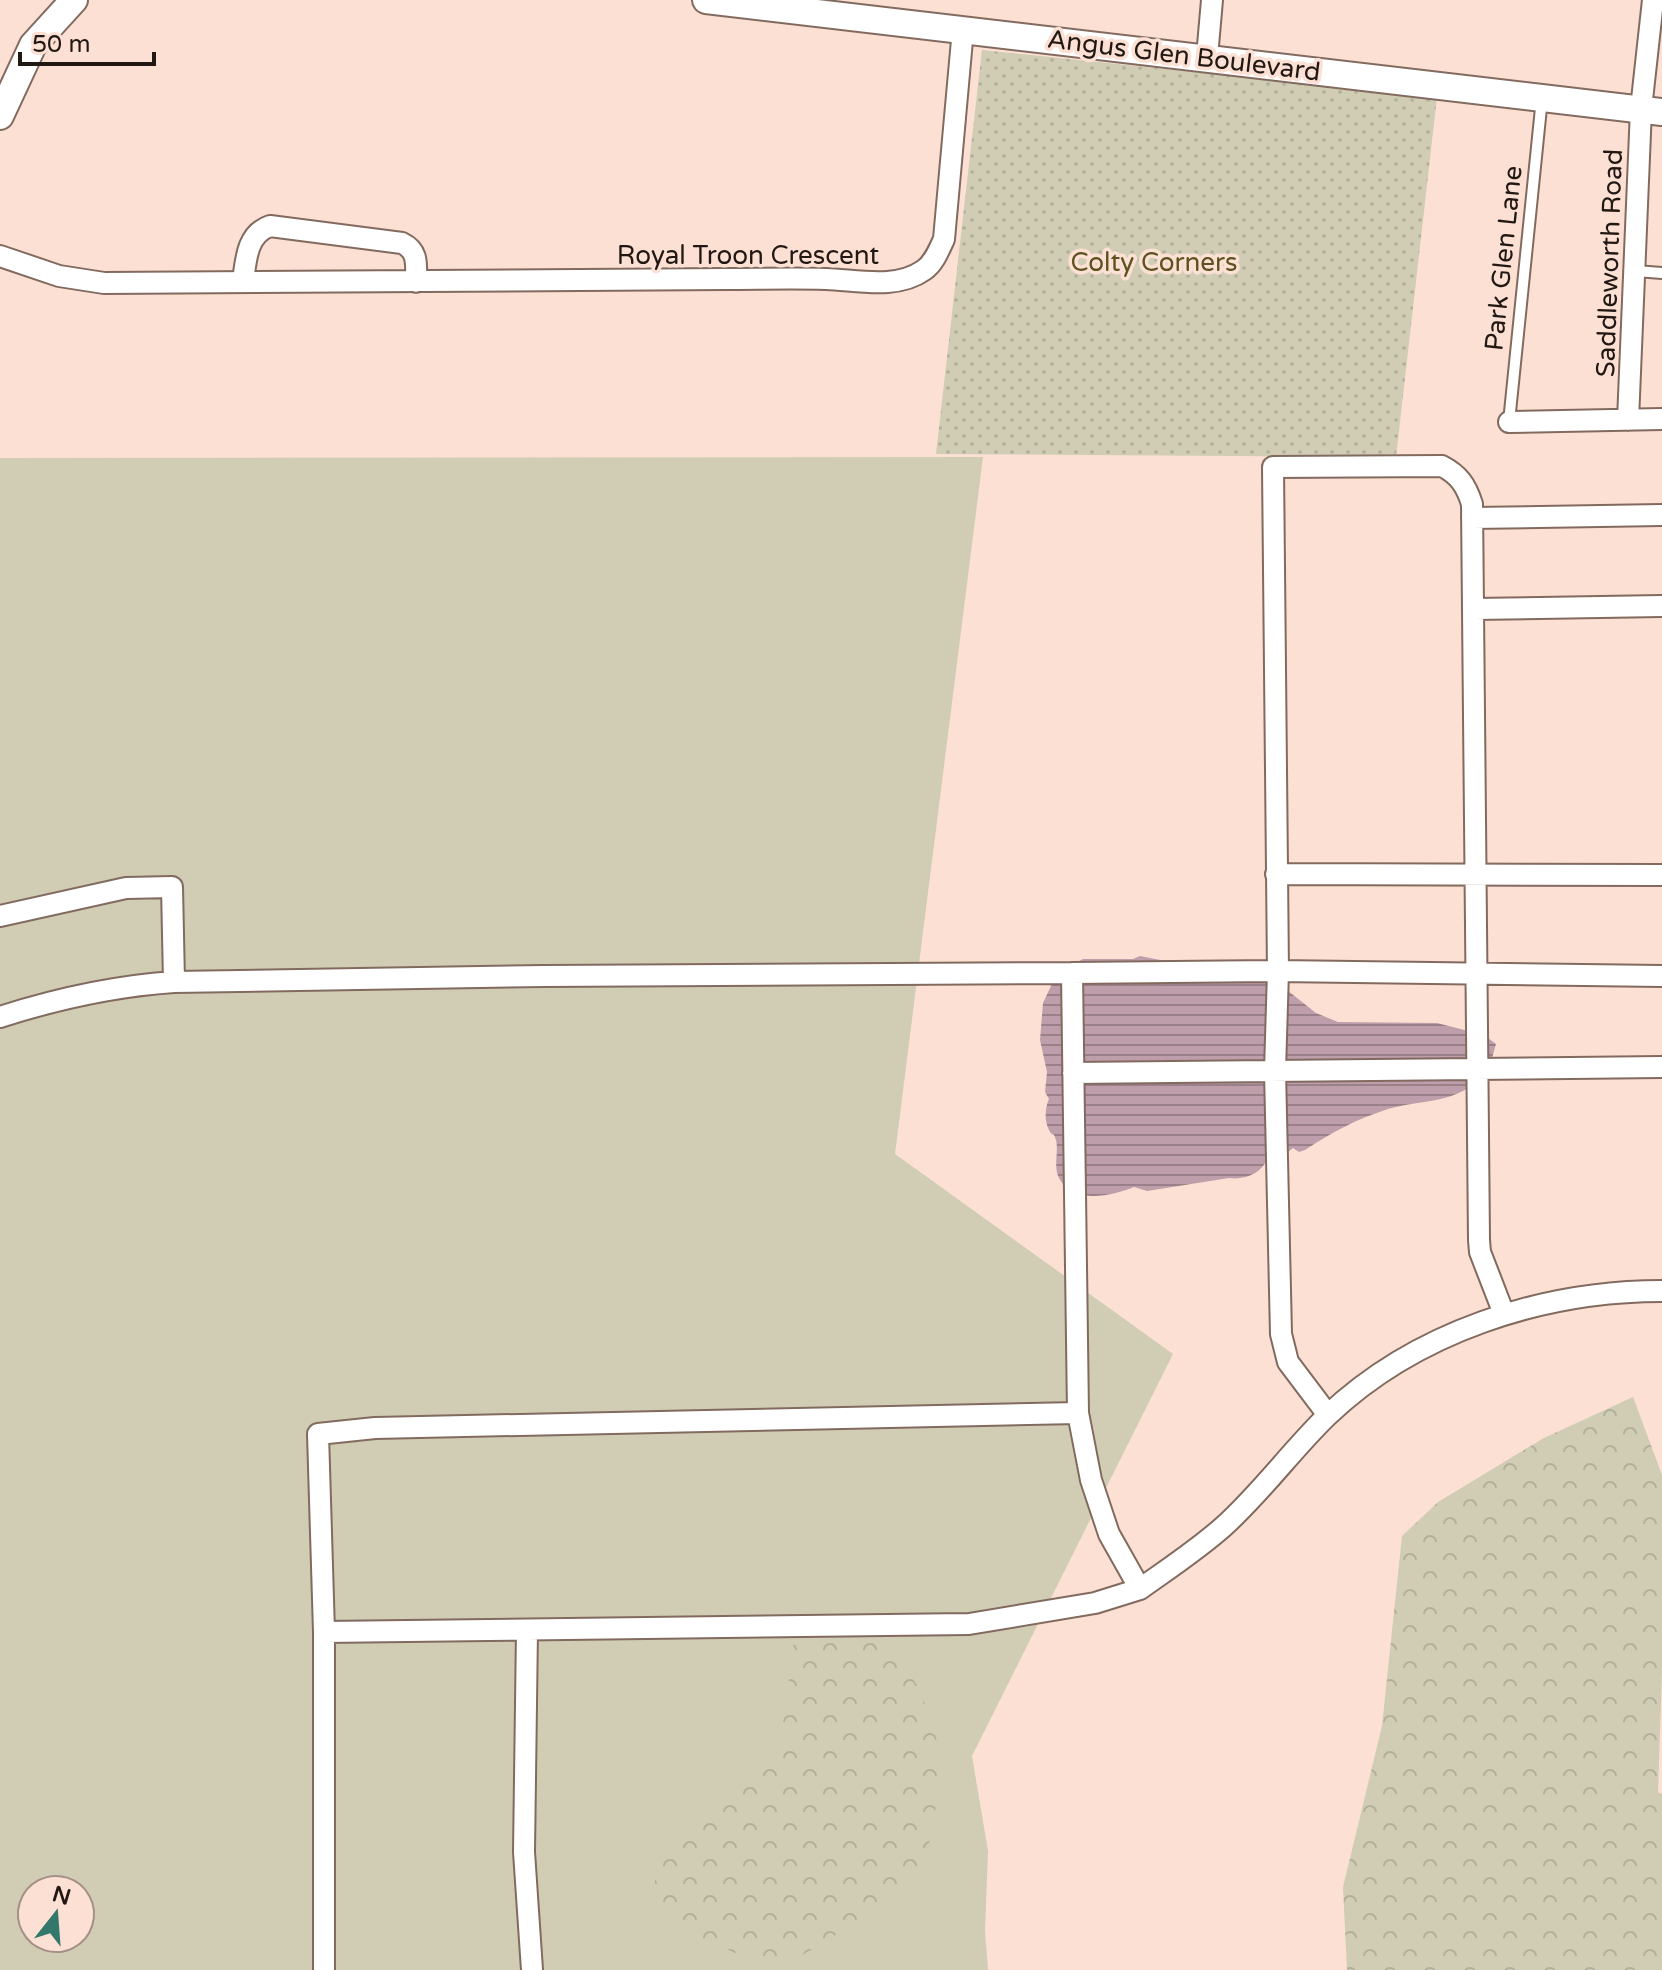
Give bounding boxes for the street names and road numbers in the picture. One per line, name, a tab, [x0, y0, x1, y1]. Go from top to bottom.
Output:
street label: Angus Glen Boulevard	[1046, 23, 1322, 88]
street label: Saddleworth Road	[1590, 148, 1629, 378]
street label: Park Glen Lane	[1478, 164, 1529, 352]
street label: Royal Troon Crescent	[617, 240, 879, 271]

